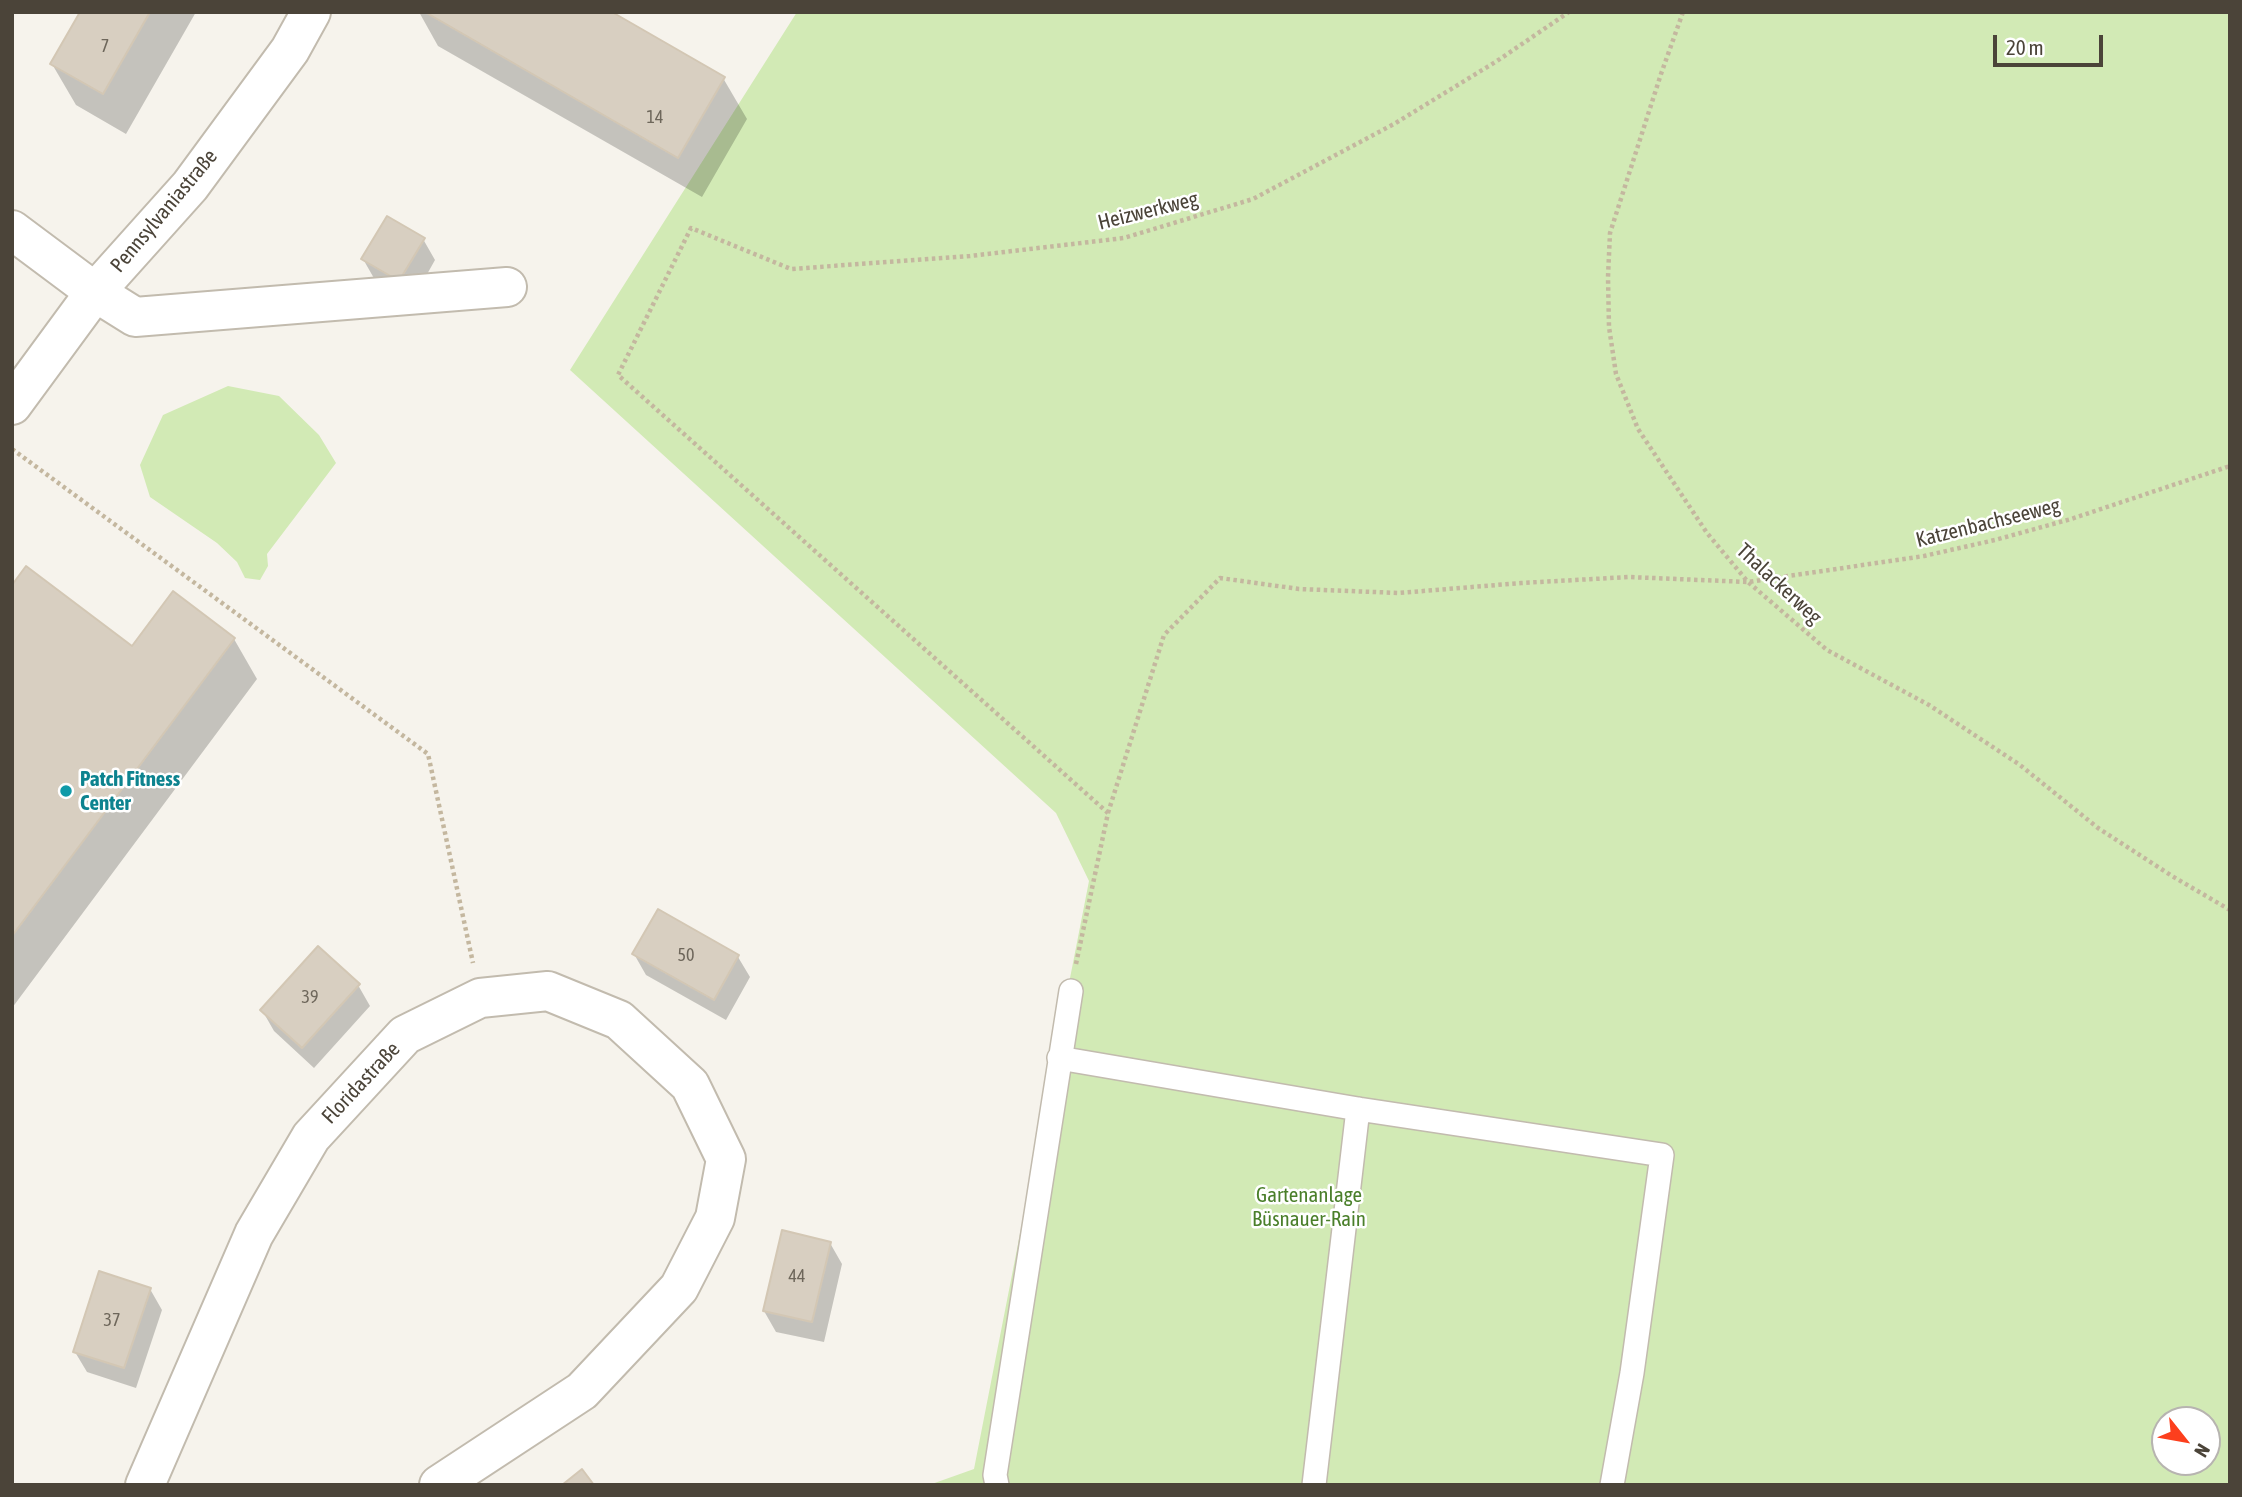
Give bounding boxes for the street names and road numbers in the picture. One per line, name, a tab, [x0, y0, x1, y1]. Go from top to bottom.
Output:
street label: Pennsylvaniastraße	[105, 144, 223, 278]
street label: Heizwerkweg	[1095, 186, 1201, 236]
street label: Katzenbachseeweg	[1913, 493, 2063, 553]
street label: Thalackerweg	[1731, 538, 1827, 630]
street label: Floridastraße	[317, 1037, 405, 1129]

